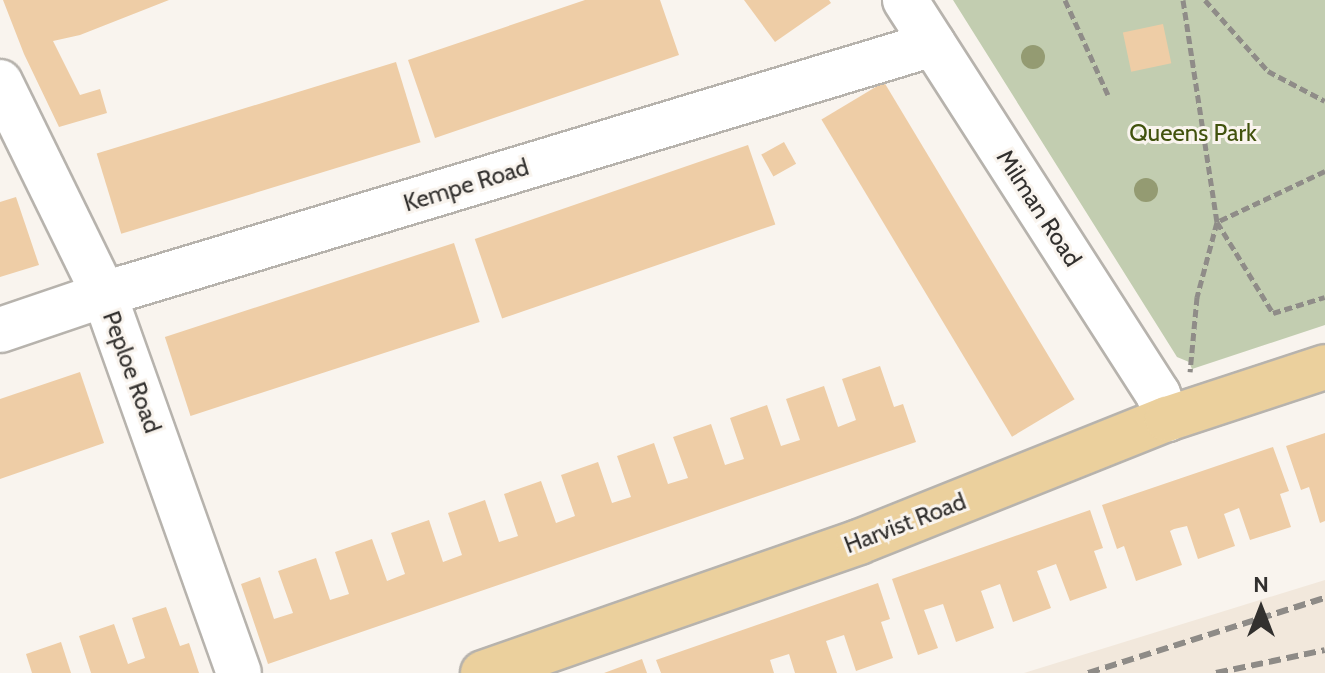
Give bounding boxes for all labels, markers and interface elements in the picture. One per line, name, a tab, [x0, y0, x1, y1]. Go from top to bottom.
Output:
park label: Queens Park	[1129, 119, 1257, 147]
street label: Milman Road	[991, 144, 1087, 272]
street label: Kempe Road	[400, 152, 532, 218]
street label: Peploe Road	[97, 307, 167, 437]
street label: Harvist Road	[840, 487, 970, 559]
north arrow	[1221, 569, 1301, 649]
text: N	[1253, 571, 1269, 598]

